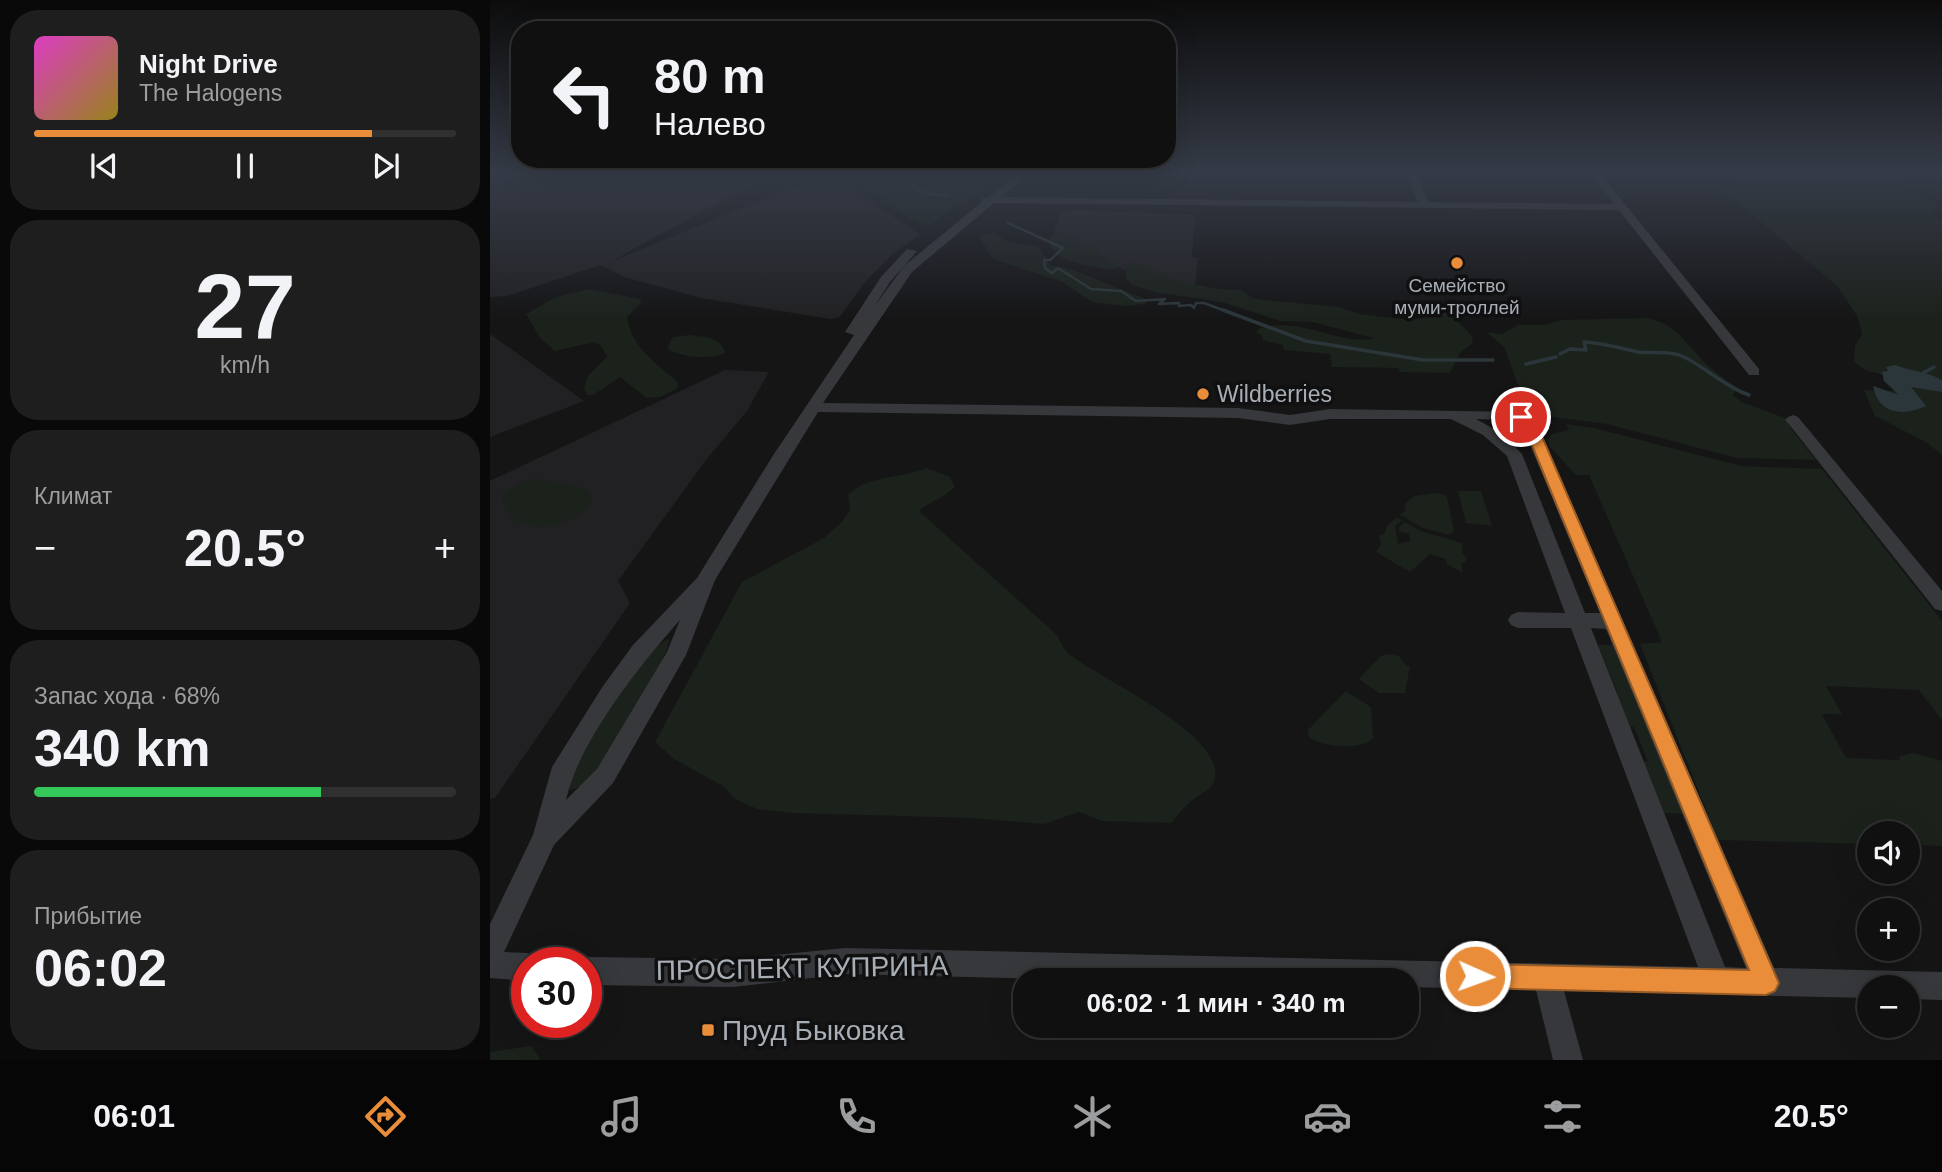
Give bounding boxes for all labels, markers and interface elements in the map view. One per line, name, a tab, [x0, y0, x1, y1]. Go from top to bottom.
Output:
text: Night Drive	[139, 49, 278, 79]
icon: left	[539, 49, 630, 140]
text: 80 m	[654, 49, 766, 103]
text: The Halogens	[139, 80, 282, 106]
text: Налево	[654, 106, 766, 142]
icon: previous	[85, 147, 123, 185]
icon: pause	[226, 147, 264, 185]
icon: next	[367, 147, 405, 185]
marker: Семейство муми-троллей	[1449, 255, 1465, 271]
text: 27	[194, 256, 296, 357]
place label: Семейство муми-троллей	[1394, 275, 1520, 318]
text: km/h	[220, 352, 270, 378]
place label: Wildberries	[1217, 381, 1332, 407]
marker: Wildberries	[1195, 386, 1211, 402]
pin	[1491, 387, 1551, 447]
icon: arrive	[1502, 398, 1540, 436]
text: Климат	[34, 483, 112, 509]
text: 20.5°	[184, 519, 306, 577]
text: −	[34, 527, 56, 569]
text: +	[434, 527, 456, 569]
text: Запас хода · 68%	[34, 683, 220, 709]
text: 340 km	[34, 719, 210, 777]
map controls	[1857, 821, 1920, 1038]
button: sound	[1857, 821, 1920, 884]
button: +	[1857, 898, 1920, 961]
text: Прибытие	[34, 903, 142, 929]
text: 06:02	[34, 939, 167, 997]
position arrow	[1438, 939, 1512, 1013]
speed limit sign: 30	[511, 947, 602, 1038]
street label: ПРОСПЕКТ КУПРИНА	[656, 950, 949, 986]
button: −	[1857, 975, 1920, 1038]
text: 06:02 · 1 мин · 340 m	[1086, 988, 1346, 1018]
place label: Пруд Быковка	[722, 1015, 905, 1046]
marker: Пруд Быковка	[700, 1022, 716, 1038]
icon: directions	[361, 1092, 410, 1141]
icon: music	[597, 1092, 646, 1141]
icon: phone	[832, 1092, 881, 1141]
icon: climate	[1068, 1092, 1117, 1141]
icon: car	[1303, 1092, 1352, 1141]
icon: filters	[1538, 1092, 1587, 1141]
text: 06:01	[93, 1098, 175, 1134]
text: 20.5°	[1774, 1098, 1849, 1134]

